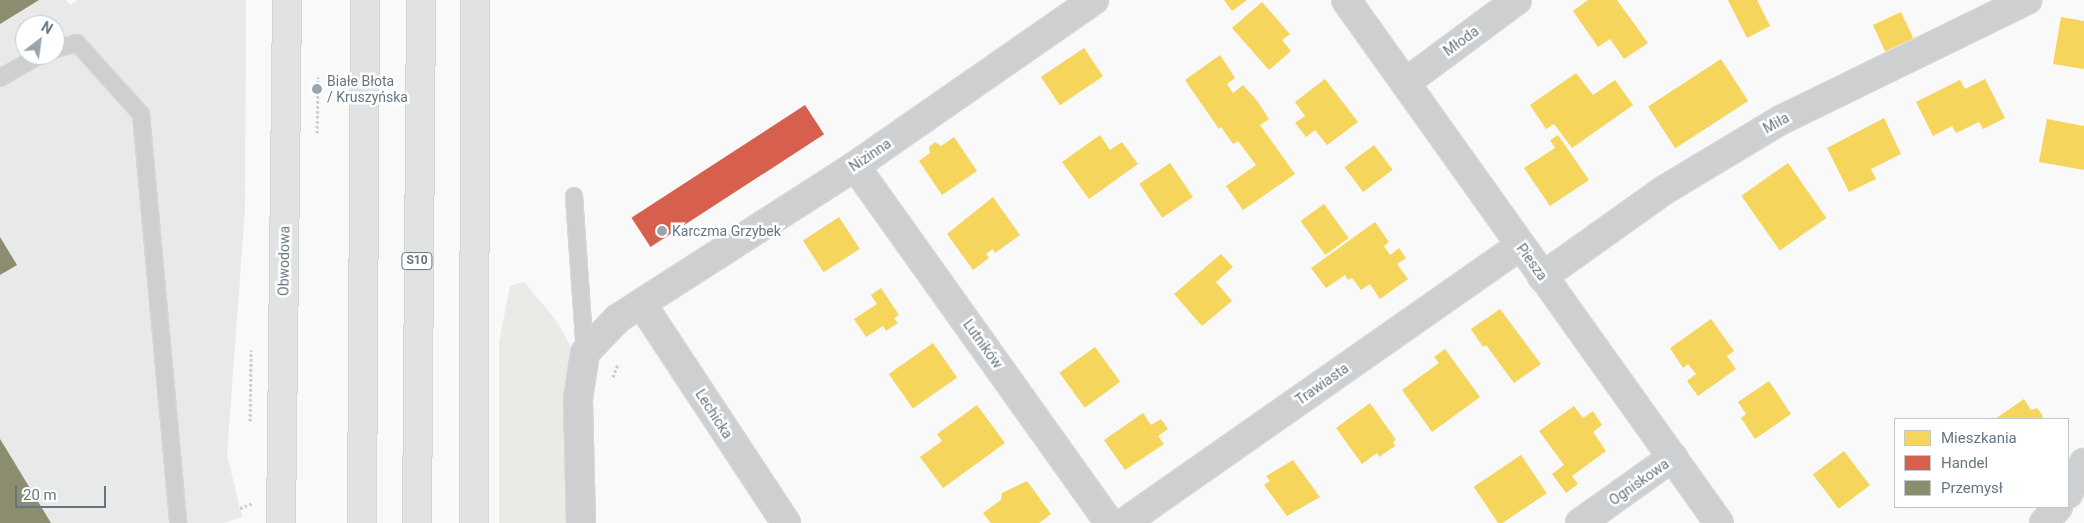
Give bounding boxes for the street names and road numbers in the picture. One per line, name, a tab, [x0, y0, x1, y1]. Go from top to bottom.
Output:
street label: Młoda	[1440, 23, 1482, 59]
street label: Miła	[1760, 109, 1792, 137]
street label: Nizinna	[846, 135, 894, 175]
street label: Obwodowa	[275, 226, 293, 296]
street label: Piesza	[1513, 240, 1551, 284]
road number: S10	[401, 252, 433, 270]
street label: Lutników	[960, 316, 1006, 372]
street label: Trawiasta	[1292, 360, 1352, 408]
street label: Lechicka	[692, 386, 736, 442]
street label: Ogniskowa	[1606, 455, 1672, 509]

